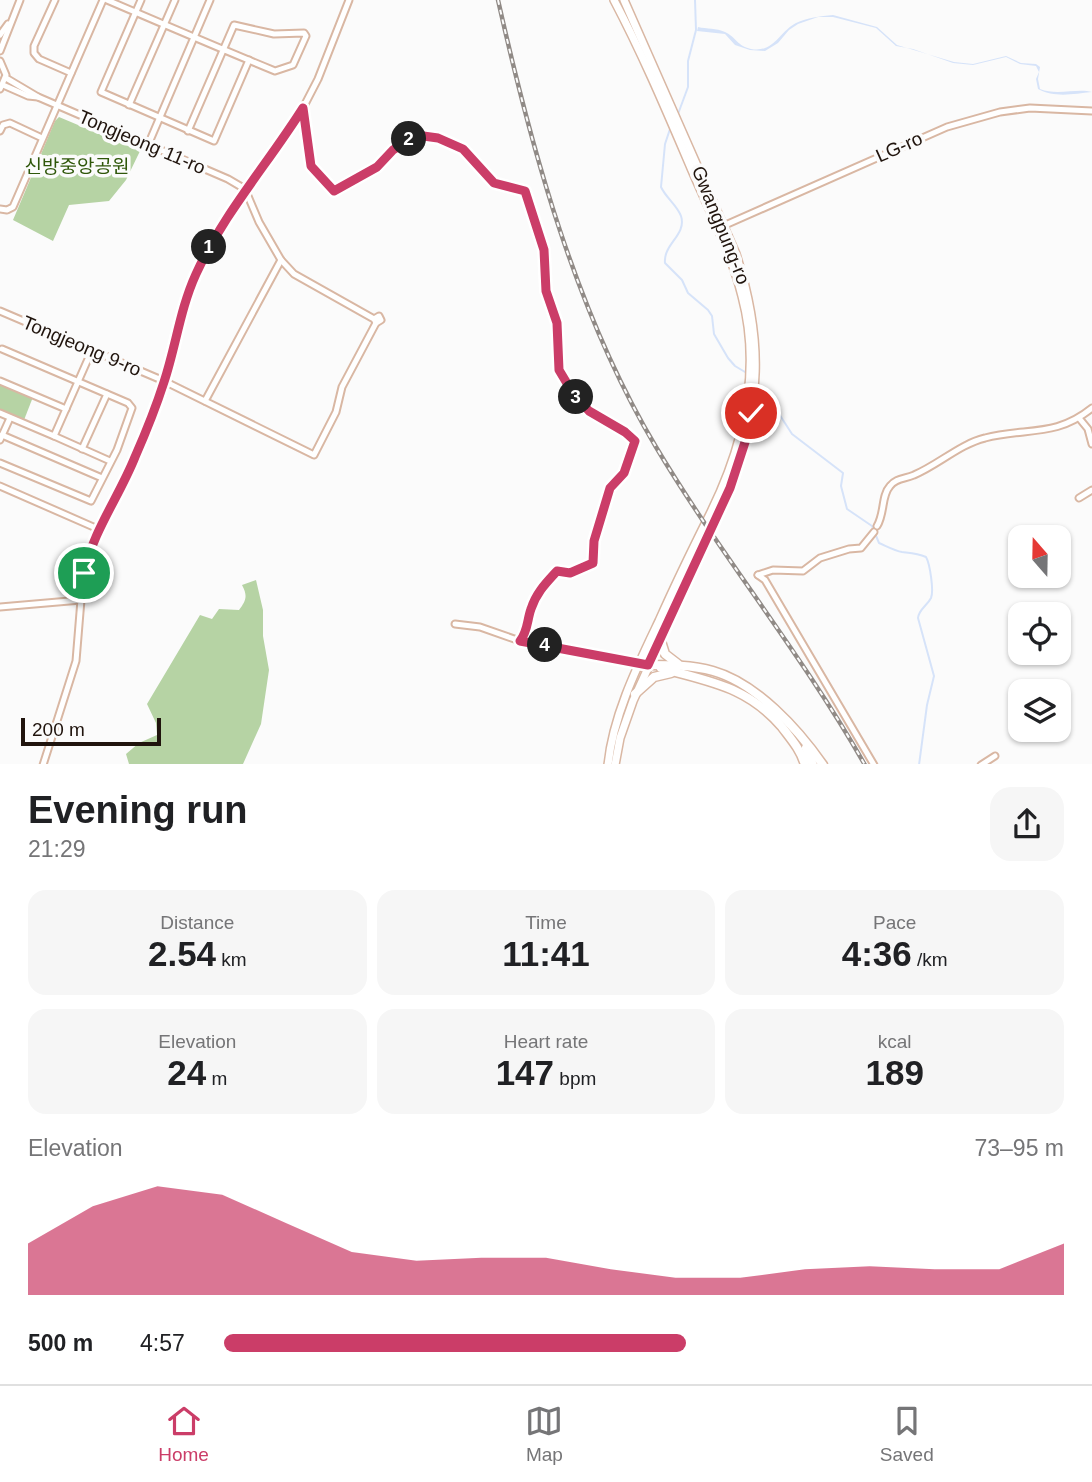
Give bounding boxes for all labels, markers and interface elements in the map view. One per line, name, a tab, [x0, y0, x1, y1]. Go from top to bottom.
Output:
street label: Tongjeong 11-ro	[75, 106, 209, 178]
pin: 2	[392, 122, 426, 156]
text: 2	[403, 128, 414, 149]
street label: LG-ro	[873, 128, 925, 166]
park label: 신방중앙공원	[25, 156, 129, 177]
street label: Gwangpung-ro	[688, 163, 754, 287]
pin: 1	[192, 230, 227, 264]
text: 1	[203, 236, 214, 257]
street label: Tongjeong 9-ro	[20, 312, 144, 380]
pin: 3	[558, 380, 594, 414]
pin	[721, 383, 781, 443]
text: 3	[570, 386, 581, 407]
icon: check	[732, 394, 770, 432]
north arrow	[1008, 525, 1071, 588]
map controls	[1008, 525, 1071, 742]
pin	[54, 543, 114, 603]
icon: arrive	[65, 554, 103, 592]
button: locate	[1008, 602, 1071, 665]
pin: 4	[528, 628, 562, 662]
text: 4	[539, 634, 550, 655]
button: layers	[1008, 679, 1071, 742]
scale bar	[21, 716, 161, 747]
text: 200 m	[32, 719, 85, 740]
button: share	[990, 787, 1064, 861]
text: Evening run	[28, 789, 248, 831]
text: 21:29	[28, 836, 86, 862]
text: Distance	[160, 912, 234, 933]
text: Time	[525, 912, 567, 933]
text: Pace	[873, 912, 916, 933]
text: 2.54	[148, 934, 216, 973]
text: 11:41	[502, 934, 590, 973]
text: 4:36	[842, 934, 912, 973]
text: km	[216, 949, 247, 970]
text: /km	[912, 949, 948, 970]
text: Elevation	[158, 1031, 236, 1052]
text: Heart rate	[504, 1031, 588, 1052]
text: kcal	[878, 1031, 912, 1052]
text: 24	[167, 1053, 206, 1092]
text: 147	[496, 1053, 554, 1092]
text: 189	[865, 1053, 924, 1092]
text: m	[206, 1068, 227, 1089]
text: bpm	[554, 1068, 596, 1089]
text: Elevation	[28, 1135, 123, 1161]
text: 73–95 m	[974, 1135, 1064, 1161]
text: 500 m	[28, 1330, 93, 1356]
text: 4:57	[140, 1330, 185, 1356]
tab: Home	[158, 1402, 209, 1466]
tab: Map	[525, 1402, 563, 1466]
tab: Saved	[880, 1402, 934, 1466]

